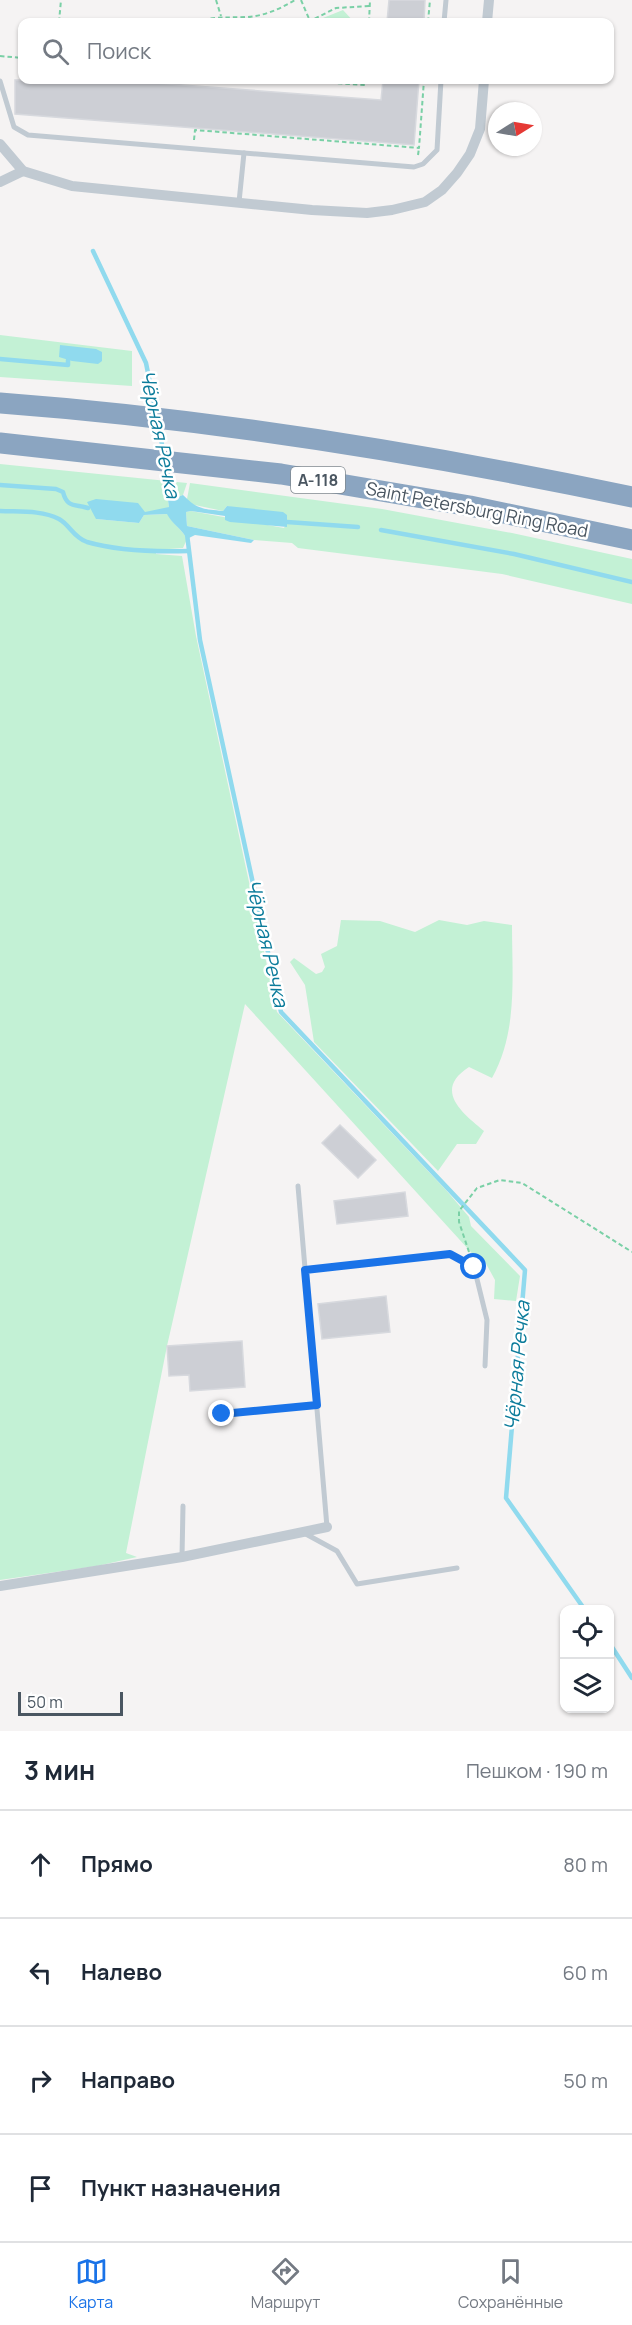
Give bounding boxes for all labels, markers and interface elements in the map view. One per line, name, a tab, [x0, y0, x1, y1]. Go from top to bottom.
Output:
search box	[18, 18, 614, 84]
icon: search	[39, 35, 72, 68]
text: Поиск	[87, 36, 151, 66]
north arrow	[488, 102, 542, 156]
water label: Чёрная Речка	[134, 367, 187, 501]
road number: А-118	[291, 467, 345, 493]
street label: Saint Petersburg Ring Road	[364, 476, 590, 542]
water label: Чёрная Речка	[240, 876, 295, 1010]
route start	[460, 1253, 486, 1279]
water label: Чёрная Речка	[497, 1299, 536, 1432]
route end	[208, 1400, 234, 1426]
map controls	[560, 1605, 614, 1713]
button: locate	[560, 1605, 614, 1659]
button: layers	[560, 1659, 614, 1713]
scale bar	[18, 1689, 123, 1716]
text: 50 m	[27, 1691, 63, 1713]
text: 3 мин	[24, 1752, 95, 1788]
text: Пешком · 190 m	[466, 1757, 608, 1784]
icon: ahead	[24, 1848, 57, 1881]
text: Прямо	[81, 1849, 153, 1879]
text: 80 m	[563, 1851, 608, 1878]
icon: left	[24, 1956, 57, 1989]
text: Налево	[81, 1957, 162, 1987]
text: 60 m	[562, 1959, 608, 1986]
icon: right	[24, 2064, 57, 2097]
text: Направо	[81, 2065, 175, 2095]
text: 50 m	[563, 2067, 608, 2094]
icon: arrive	[24, 2172, 57, 2205]
text: Пункт назначения	[81, 2173, 281, 2203]
tab: Карта	[69, 2255, 113, 2313]
tab: Маршрут	[251, 2255, 320, 2313]
tab: Сохранённые	[458, 2255, 563, 2313]

